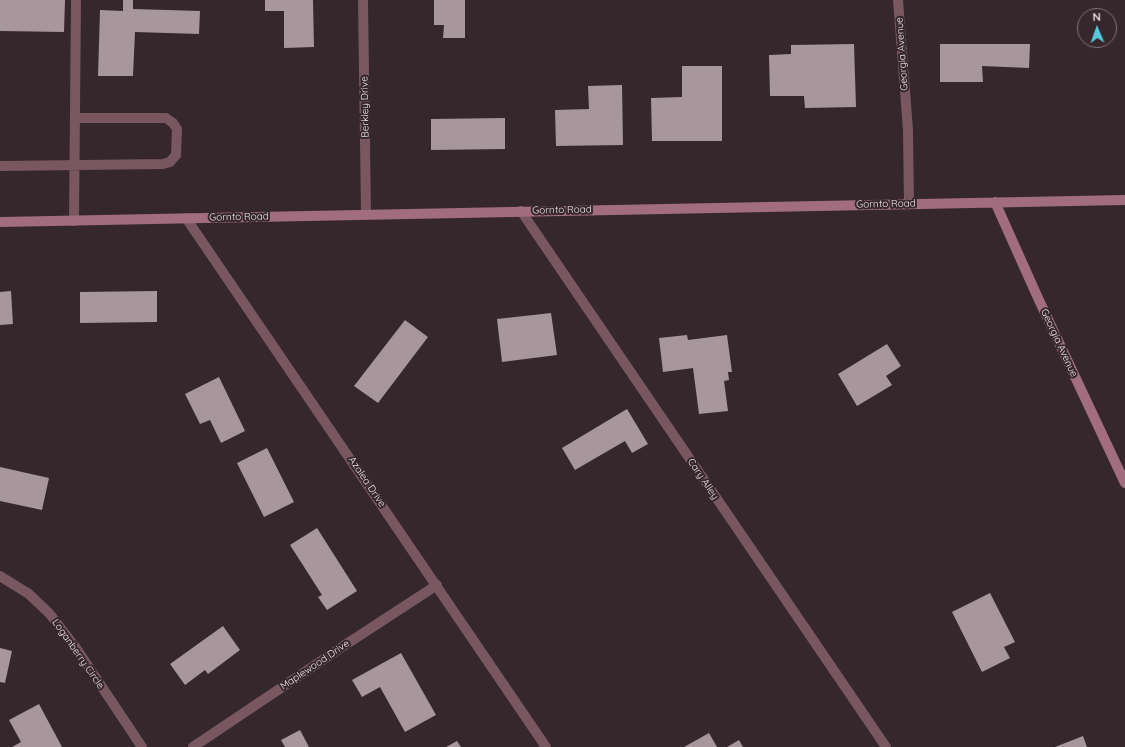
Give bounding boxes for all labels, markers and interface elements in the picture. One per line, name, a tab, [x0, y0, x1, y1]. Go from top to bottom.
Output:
north arrow	[1077, 8, 1117, 48]
text: N	[1092, 10, 1101, 24]
street label: Georgia Avenue	[893, 17, 911, 91]
street label: Berkley Drive	[358, 76, 372, 138]
street label: Gornto Road	[856, 197, 916, 211]
street label: Gornto Road	[532, 203, 592, 217]
street label: Gornto Road	[209, 210, 269, 224]
street label: Georgia Avenue	[1038, 307, 1080, 379]
street label: Azalea Drive	[346, 455, 388, 509]
street label: Cary Alley	[685, 456, 721, 502]
street label: Loganberry Circle	[49, 617, 107, 691]
street label: Maplewood Drive	[278, 637, 352, 693]

